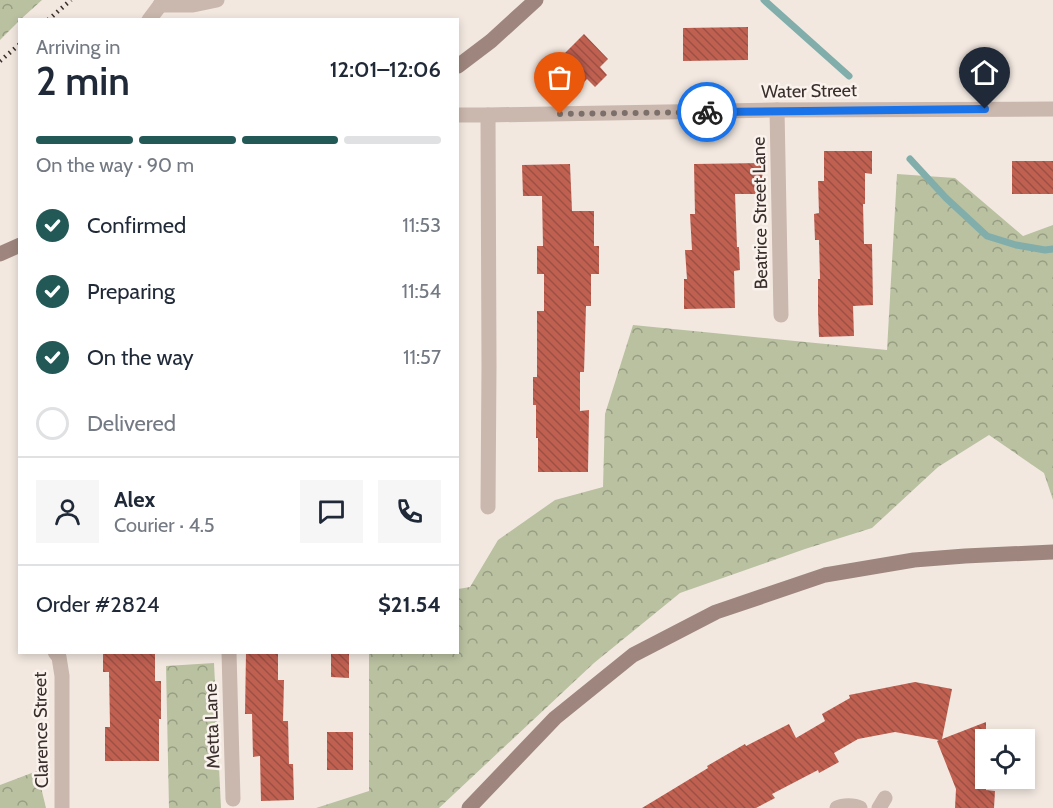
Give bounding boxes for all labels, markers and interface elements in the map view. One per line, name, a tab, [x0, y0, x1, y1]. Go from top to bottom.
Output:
text: Arriving in	[36, 35, 120, 59]
pin	[959, 47, 1010, 109]
pin	[534, 52, 585, 114]
text: 12:01–12:06	[330, 56, 441, 83]
icon: home	[968, 56, 1001, 89]
text: 2 min	[36, 57, 130, 105]
icon: bag	[543, 61, 576, 94]
street label: Water Street	[761, 79, 857, 103]
courier	[677, 82, 737, 142]
icon: bike	[691, 96, 724, 129]
street label: Beatrice Street Lane	[748, 137, 772, 289]
text: On the way · 90 m	[36, 153, 194, 177]
icon: check	[36, 209, 69, 242]
text: Confirmed	[87, 212, 186, 239]
text: 11:53	[402, 213, 441, 237]
icon: check	[36, 275, 69, 308]
text: Preparing	[87, 278, 175, 305]
text: 11:54	[401, 279, 441, 303]
icon: check	[36, 341, 69, 374]
text: On the way	[87, 344, 194, 371]
text: 11:57	[403, 345, 441, 369]
text: Delivered	[87, 410, 176, 437]
button: person	[36, 480, 99, 543]
button: chat	[300, 480, 363, 543]
button: phone	[378, 480, 441, 543]
text: Alex	[114, 486, 155, 513]
text: Courier · 4.5	[114, 513, 215, 537]
text: Order #2824	[36, 591, 159, 618]
text: $21.54	[378, 591, 441, 618]
street label: Clarence Street	[29, 672, 53, 788]
street label: Metta Lane	[200, 683, 224, 769]
map controls	[975, 729, 1035, 789]
button: locate	[975, 729, 1035, 789]

